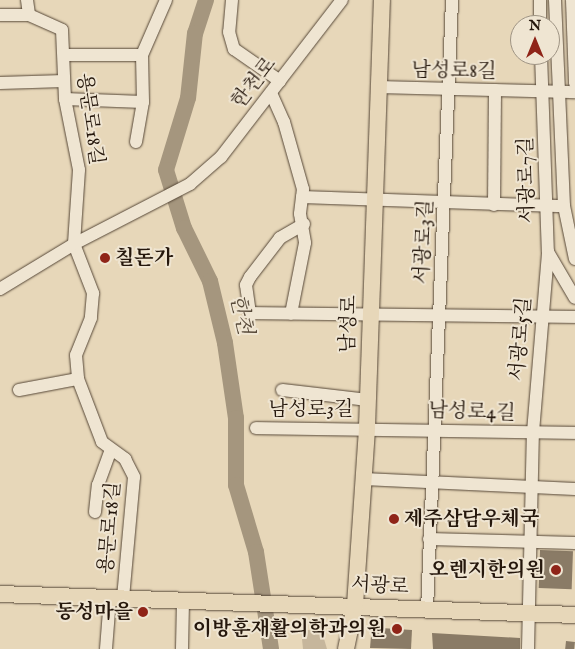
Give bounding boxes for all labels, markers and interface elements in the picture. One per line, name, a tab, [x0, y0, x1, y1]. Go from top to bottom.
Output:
north arrow	[510, 15, 560, 65]
text: N	[529, 17, 541, 35]
street label: 한천로	[227, 53, 281, 113]
street label: 남성로8길	[411, 58, 497, 84]
street label: 용문로18길	[72, 71, 108, 167]
street label: 서광로7길	[514, 136, 540, 224]
street label: 서광로3길	[410, 199, 438, 285]
place label: 칠돈가	[115, 246, 173, 270]
marker: 칠돈가	[99, 252, 111, 264]
water label: 한천	[223, 292, 257, 338]
street label: 남성로	[336, 295, 362, 353]
street label: 서광로5길	[505, 296, 537, 382]
street label: 남성로3길	[269, 397, 353, 421]
street label: 남성로4길	[428, 398, 516, 426]
street label: 용문로18길	[94, 481, 126, 575]
place label: 제주삼담우체국	[404, 507, 539, 531]
marker: 제주삼담우체국	[388, 513, 400, 525]
place label: 오렌지한의원	[429, 558, 545, 582]
marker: 오렌지한의원	[549, 563, 563, 577]
street label: 서광로	[350, 572, 410, 600]
place label: 동성마을	[56, 600, 133, 624]
marker: 동성마을	[137, 606, 149, 618]
place label: 이방훈재활의학과의원	[193, 617, 386, 641]
marker: 이방훈재활의학과의원	[390, 622, 404, 636]

